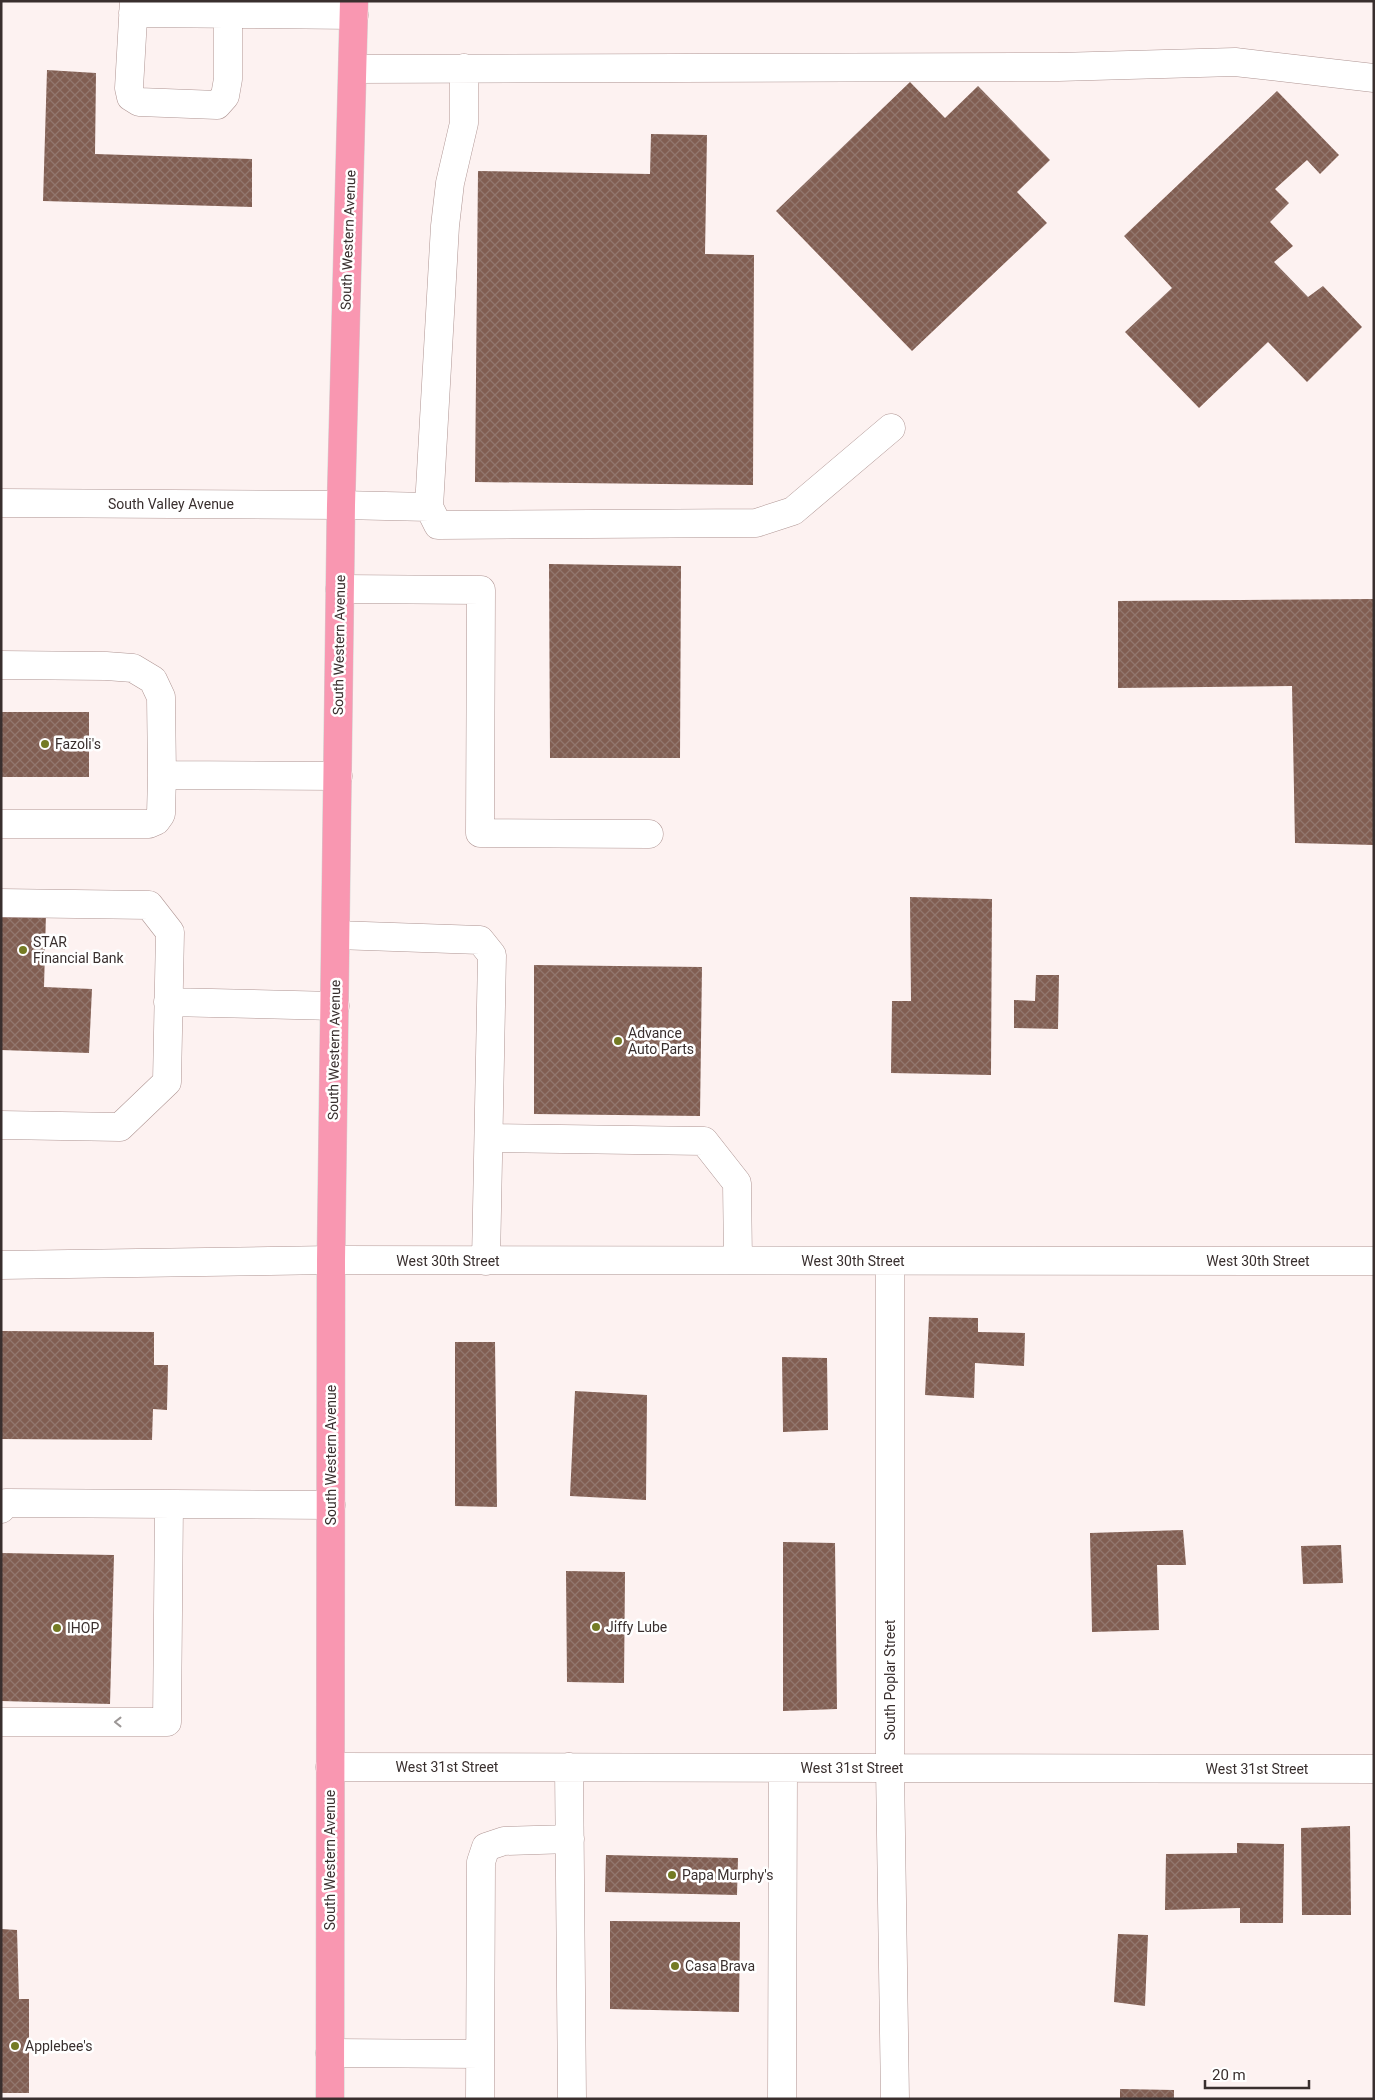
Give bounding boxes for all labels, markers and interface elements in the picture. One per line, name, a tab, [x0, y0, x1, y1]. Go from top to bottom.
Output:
street label: South Western Avenue	[338, 170, 358, 310]
street label: South Valley Avenue	[108, 496, 234, 512]
street label: South Western Avenue	[330, 575, 348, 715]
place label: Fazoli's	[55, 736, 101, 752]
marker: Fazoli's	[39, 738, 51, 750]
place label: STAR Financial Bank	[33, 934, 125, 966]
marker: STAR Financial Bank	[17, 944, 29, 956]
street label: South Western Avenue	[325, 980, 343, 1120]
place label: Advance Auto Parts	[628, 1025, 694, 1057]
marker: Advance Auto Parts	[612, 1035, 624, 1047]
street label: West 30th Street	[396, 1253, 500, 1269]
street label: West 30th Street	[801, 1253, 905, 1269]
street label: West 30th Street	[1206, 1253, 1310, 1269]
street label: South Western Avenue	[323, 1385, 339, 1525]
place label: Jiffy Lube	[606, 1619, 667, 1635]
street label: South Poplar Street	[882, 1619, 898, 1740]
place label: IHOP	[67, 1620, 99, 1636]
marker: Jiffy Lube	[590, 1621, 602, 1633]
marker: IHOP	[51, 1622, 63, 1634]
one-way arrow	[114, 1717, 122, 1727]
street label: West 31st Street	[396, 1759, 499, 1775]
street label: West 31st Street	[801, 1760, 904, 1776]
street label: West 31st Street	[1206, 1761, 1309, 1777]
street label: South Western Avenue	[322, 1790, 338, 1930]
place label: Papa Murphy's	[682, 1867, 773, 1883]
marker: Papa Murphy's	[666, 1869, 678, 1881]
place label: Casa Brava	[685, 1958, 755, 1974]
marker: Casa Brava	[669, 1960, 681, 1972]
place label: Applebee's	[25, 2038, 92, 2054]
marker: Applebee's	[9, 2040, 21, 2052]
scale bar	[1205, 2058, 1309, 2090]
text: 20 m	[1212, 2066, 1246, 2084]

